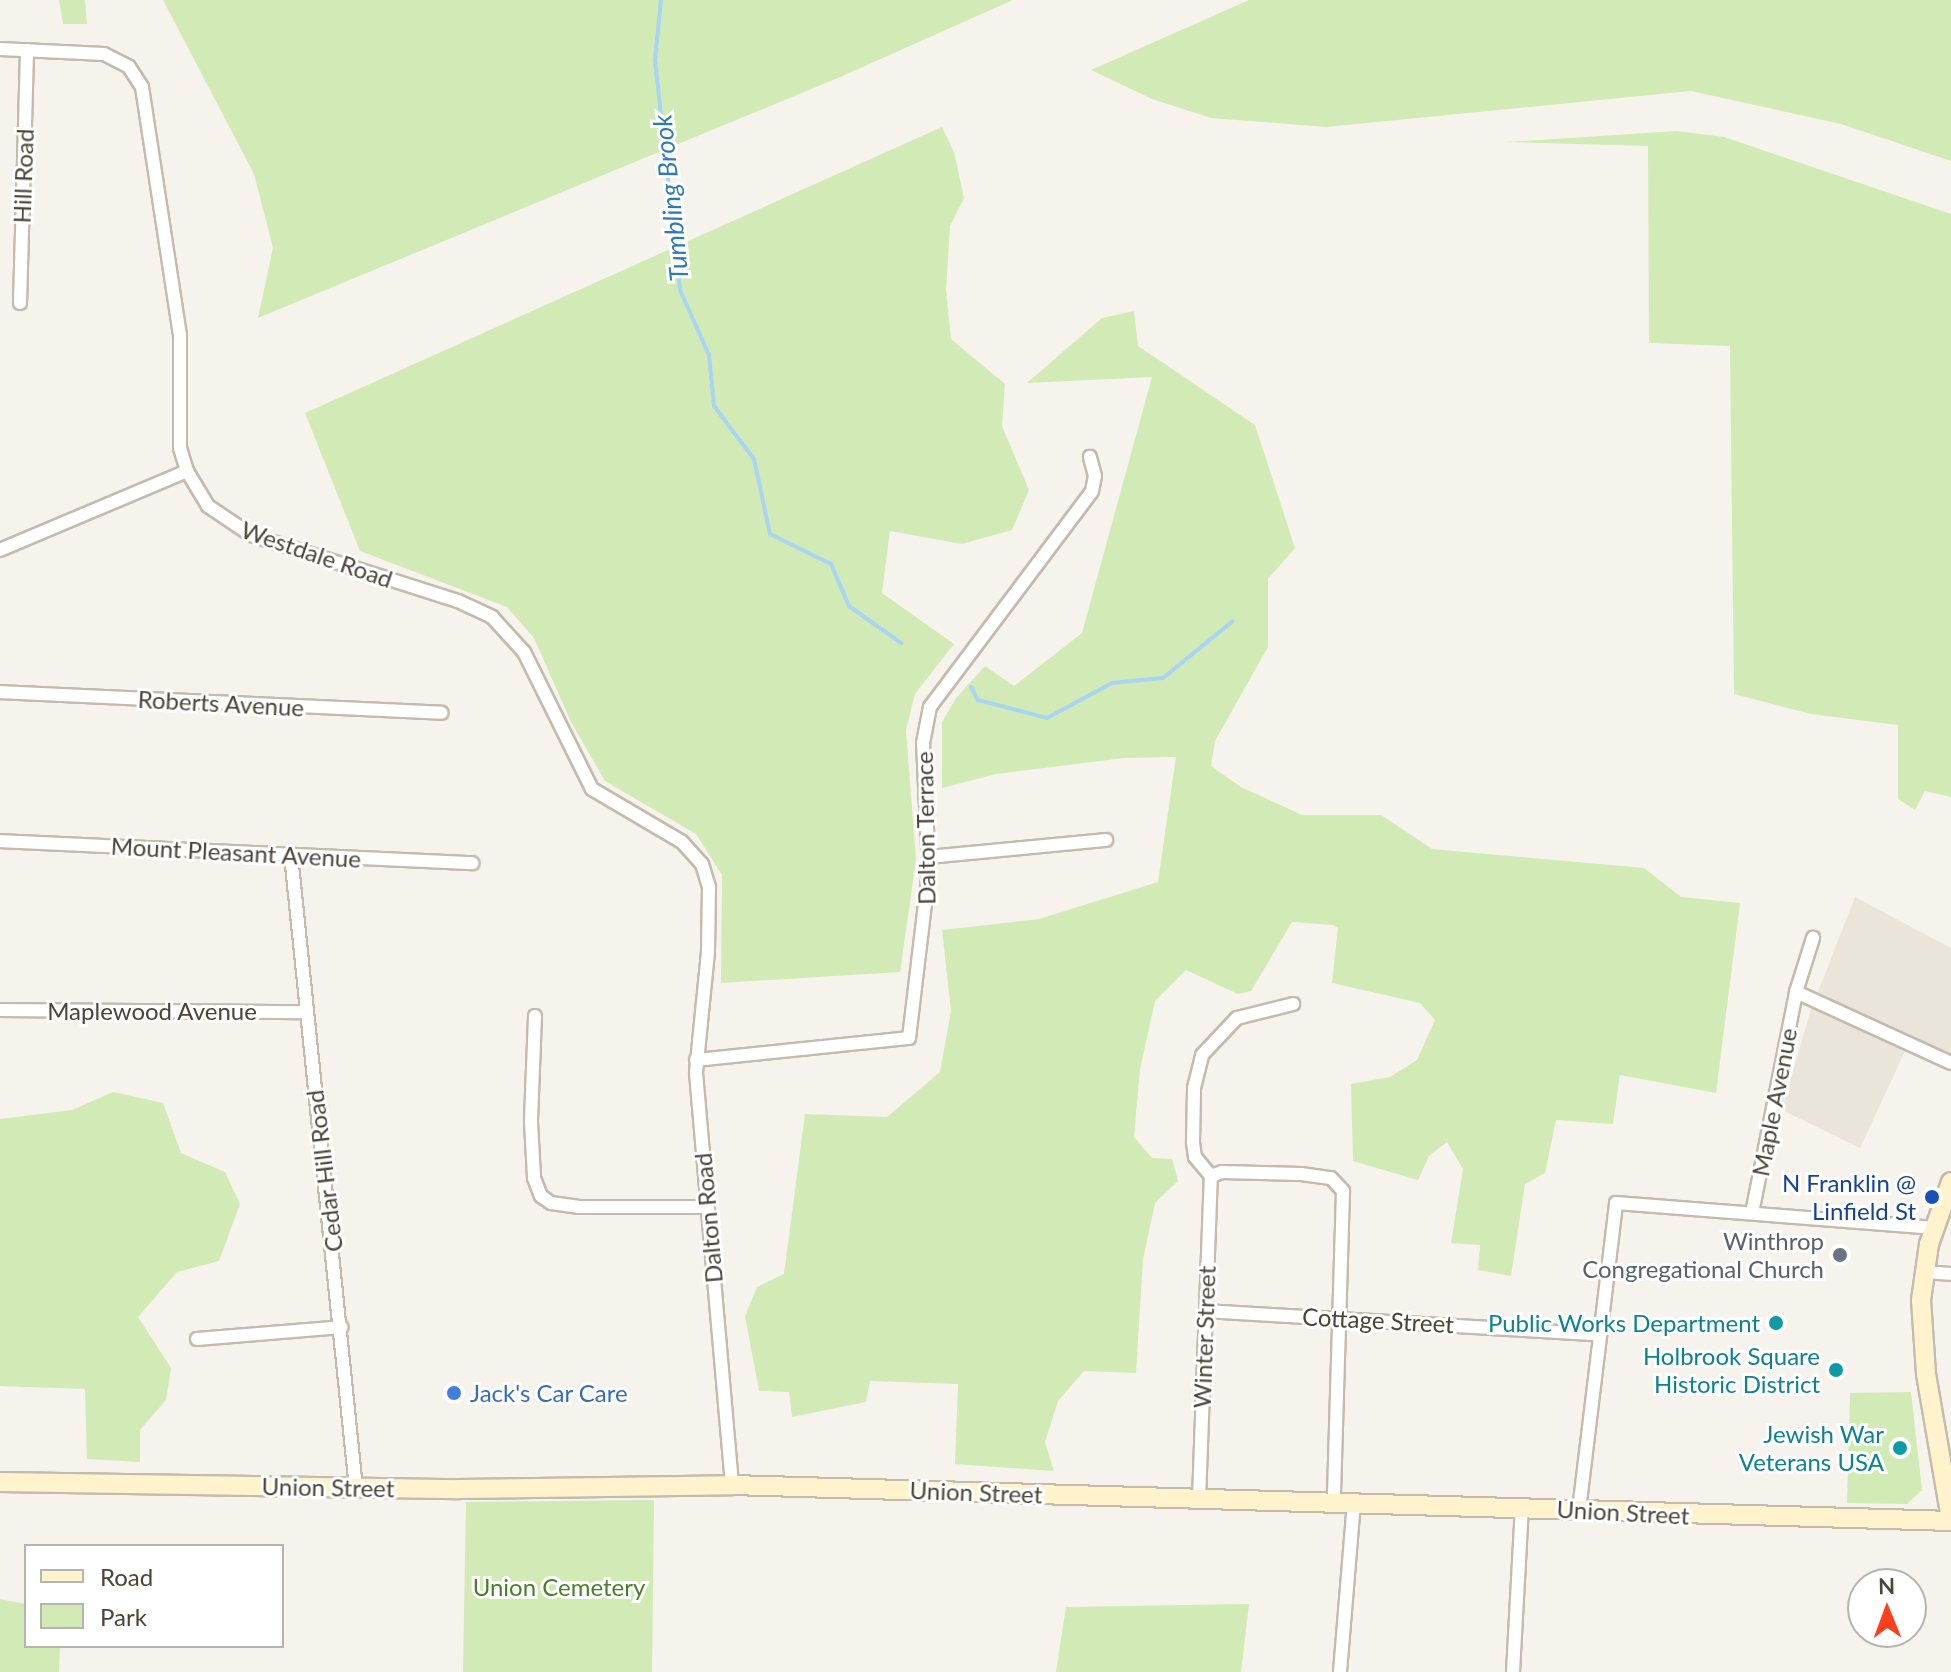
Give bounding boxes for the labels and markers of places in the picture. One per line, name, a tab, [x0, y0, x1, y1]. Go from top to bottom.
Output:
place label: N Franklin @ Linfield St	[1782, 1169, 1916, 1225]
marker: N Franklin @ Linfield St	[1923, 1188, 1941, 1206]
place label: Winthrop Congregational Church	[1582, 1227, 1824, 1283]
marker: Winthrop Congregational Church	[1831, 1246, 1849, 1264]
place label: Public Works Department	[1488, 1309, 1760, 1337]
marker: Public Works Department	[1767, 1314, 1785, 1332]
place label: Holbrook Square Historic District	[1643, 1342, 1820, 1398]
marker: Holbrook Square Historic District	[1827, 1361, 1845, 1379]
place label: Jack's Car Care	[470, 1379, 628, 1407]
marker: Jack's Car Care	[445, 1384, 463, 1402]
place label: Jewish War Veterans USA	[1739, 1420, 1884, 1476]
marker: Jewish War Veterans USA	[1891, 1439, 1909, 1457]

